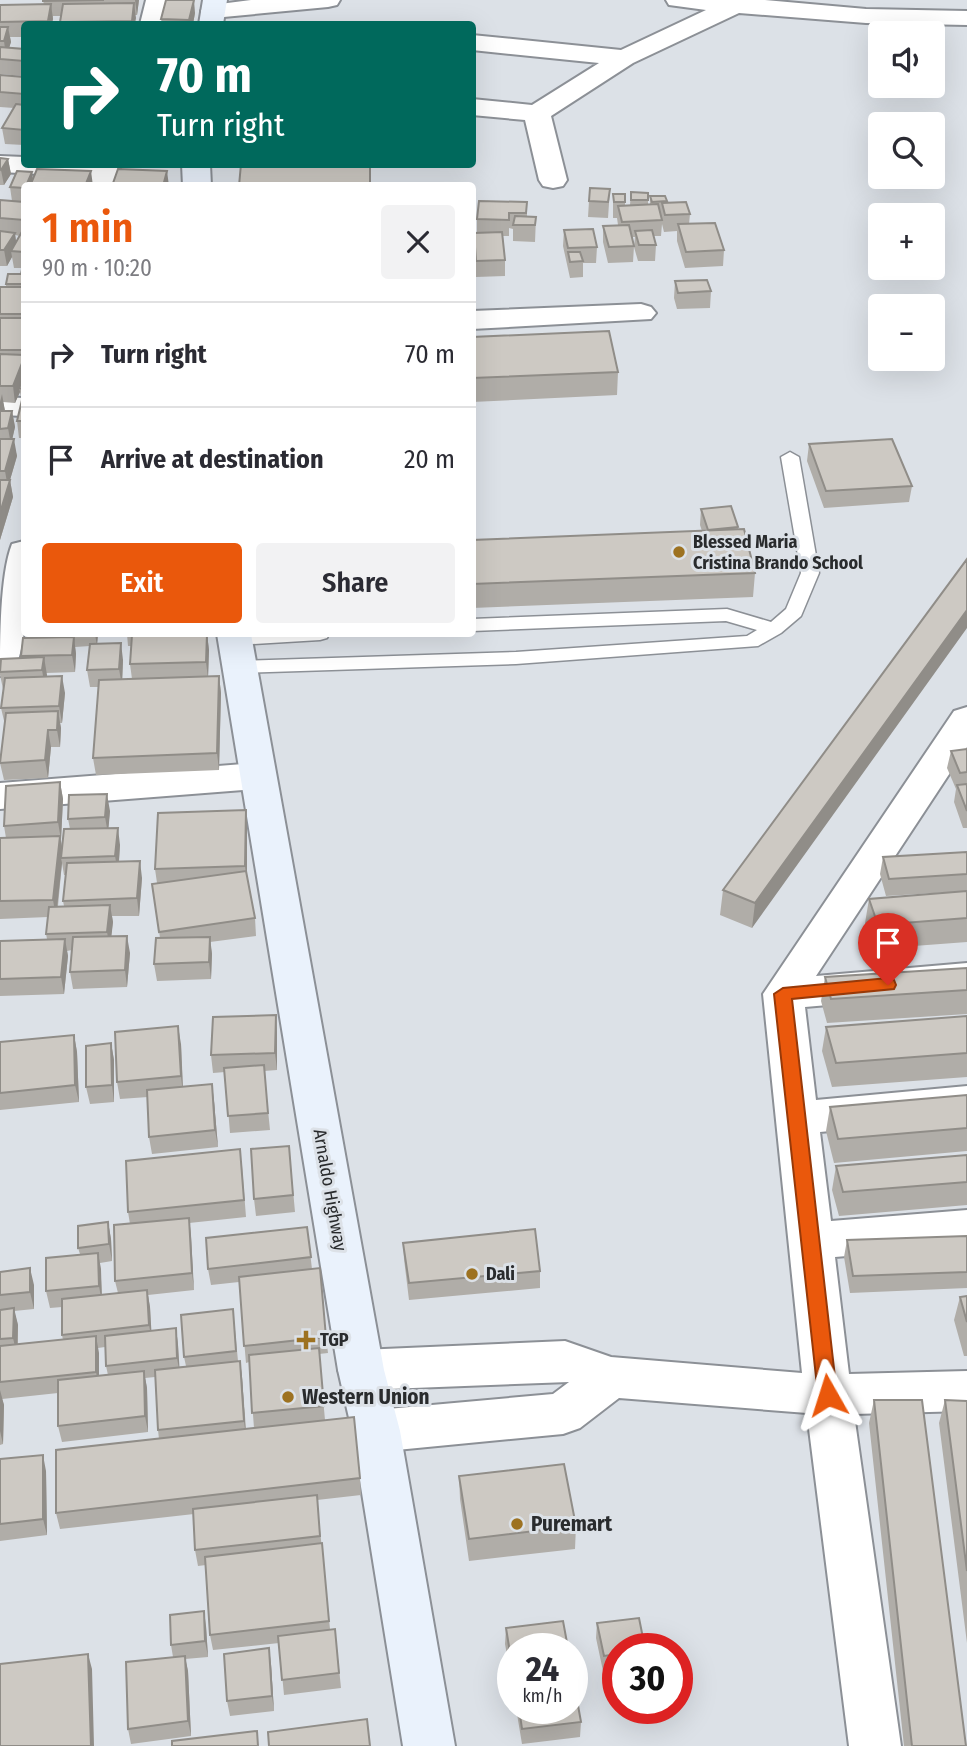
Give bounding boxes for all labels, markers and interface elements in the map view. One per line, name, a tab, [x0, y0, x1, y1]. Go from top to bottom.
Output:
map controls	[868, 21, 945, 371]
button: sound	[868, 21, 945, 98]
text: 70 m	[157, 46, 252, 105]
icon: right	[42, 49, 133, 140]
text: Turn right	[157, 106, 284, 144]
button: search	[868, 112, 945, 189]
text: 1 min	[42, 203, 133, 253]
button: +	[868, 203, 945, 280]
button: close	[381, 205, 455, 279]
text: 90 m · 10:20	[42, 254, 152, 282]
button: −	[868, 294, 945, 371]
icon: right	[42, 336, 80, 374]
text: Turn right	[101, 339, 207, 370]
text: 70 m	[405, 339, 455, 370]
icon: arrive	[42, 441, 80, 479]
text: Arrive at destination	[101, 444, 324, 475]
text: 20 m	[404, 444, 455, 475]
place label: Blessed Maria Cristina Brando School	[693, 531, 863, 574]
button: Exit	[42, 543, 242, 623]
button: Share	[256, 543, 455, 623]
marker: Blessed Maria Cristina Brando School	[671, 544, 687, 560]
pin	[858, 913, 918, 985]
icon: arrive	[869, 924, 907, 962]
street label: Arnaldo Highway	[308, 1127, 352, 1253]
place label: Dali	[486, 1263, 515, 1285]
marker: Dali	[464, 1266, 480, 1282]
place label: TGP	[320, 1329, 349, 1351]
marker: TGP	[298, 1332, 314, 1348]
position arrow	[791, 1358, 865, 1432]
place label: Western Union	[302, 1384, 430, 1410]
marker: Western Union	[280, 1389, 296, 1405]
place label: Puremart	[531, 1511, 613, 1537]
marker: Puremart	[509, 1516, 525, 1532]
speed limit sign: 30	[602, 1633, 693, 1724]
text: 24	[526, 1648, 559, 1690]
text: km/h	[522, 1685, 563, 1707]

